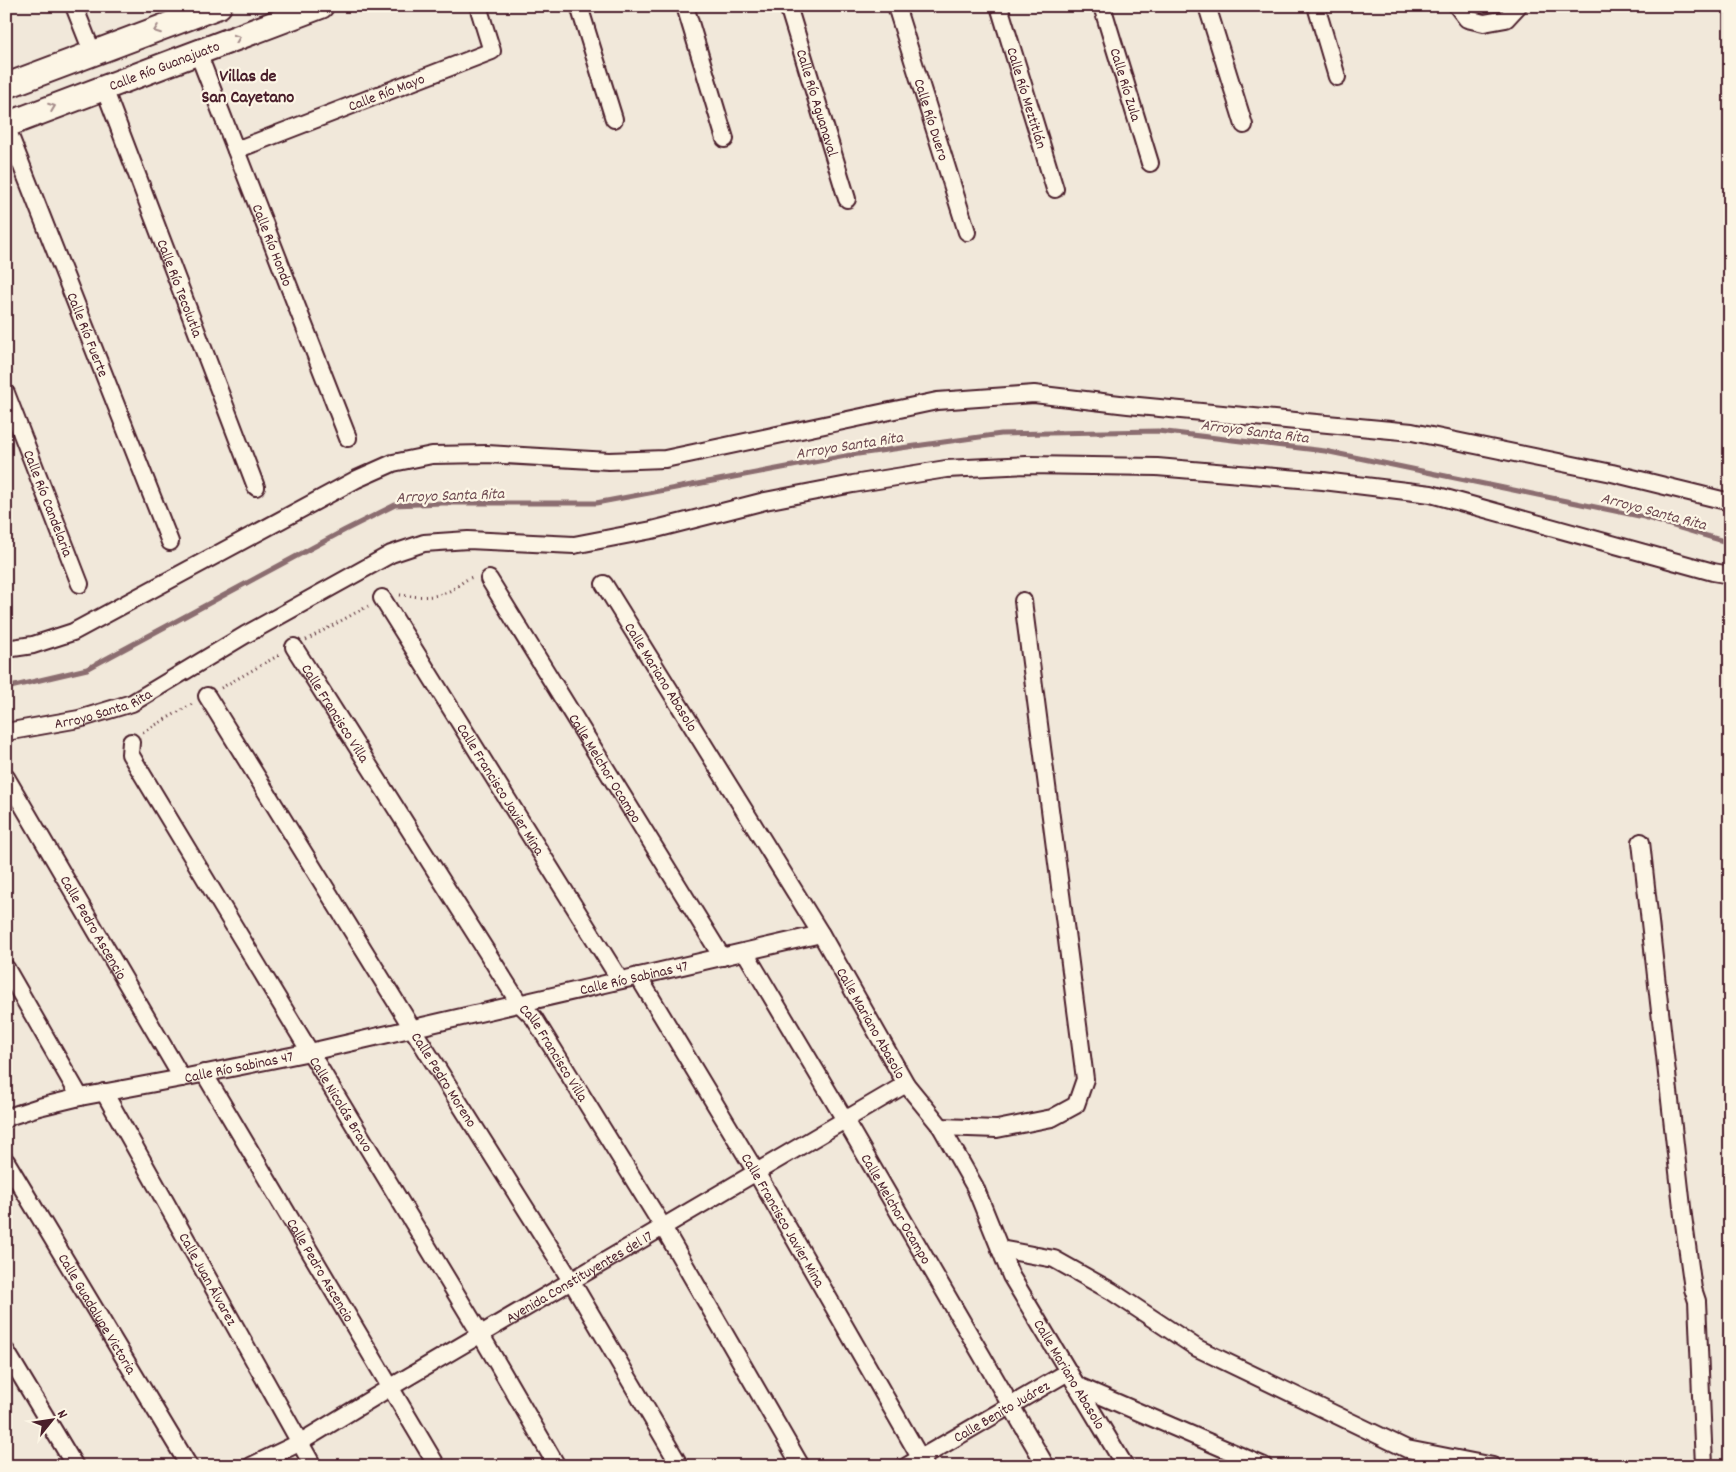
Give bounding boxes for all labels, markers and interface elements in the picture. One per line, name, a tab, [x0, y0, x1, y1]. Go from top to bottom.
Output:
one-way arrow	[153, 24, 162, 34]
one-way arrow	[232, 34, 241, 44]
street label: Calle Río Guanajuato	[106, 36, 224, 98]
street label: Calle Río Meztitlán	[999, 45, 1051, 152]
street label: Calle Río Zula	[1102, 46, 1146, 125]
street label: Calle Río Aguanaval	[789, 47, 842, 160]
district label: Villas de San Cayetano	[202, 65, 294, 111]
street label: Calle Río Mayo	[345, 69, 429, 119]
street label: Calle Río Duero	[907, 76, 953, 164]
one-way arrow	[47, 103, 56, 113]
street label: Calle Río Hondo	[245, 201, 297, 290]
street label: Calle Río Tecolutla	[150, 236, 207, 342]
street label: Calle Río Fuerte	[60, 290, 113, 381]
water label: Arroyo Santa Rita	[1200, 414, 1311, 451]
water label: Arroyo Santa Rita	[794, 426, 906, 466]
street label: Calle Río Candelaria	[16, 447, 78, 561]
water label: Arroyo Santa Rita	[396, 483, 506, 510]
water label: Arroyo Santa Rita	[1598, 487, 1710, 538]
street label: Calle Mariano Abasolo	[617, 619, 702, 737]
street label: Calle Francisco Villa	[294, 660, 374, 769]
street label: Arroyo Santa Rita	[53, 684, 158, 736]
street label: Calle Melchor Ocampo	[562, 710, 646, 828]
street label: Calle Francisco Javier Mina	[450, 720, 549, 861]
street label: Calle Pedro Ascencio	[53, 872, 131, 985]
street label: Calle Río Sabinas 47	[578, 956, 691, 1002]
street label: Calle Mariano Abasolo	[829, 964, 910, 1084]
street label: Calle Francisco Villa	[513, 1000, 593, 1108]
street label: Calle Pedro Moreno	[404, 1028, 481, 1133]
street label: Calle Río Sabinas 47	[183, 1047, 296, 1090]
street label: Calle Nicolás Bravo	[302, 1053, 377, 1157]
street label: Calle Francisco Javier Mina	[734, 1150, 830, 1293]
street label: Calle Melchor Ocampo	[854, 1150, 936, 1269]
street label: Calle Pedro Ascencio	[280, 1215, 359, 1327]
street label: Avenida Constituyentes del 17	[502, 1226, 658, 1330]
street label: Calle Juan Álvarez	[172, 1229, 242, 1331]
street label: Calle Guadalupe Victoria	[51, 1250, 141, 1380]
street label: Calle Mariano Abasolo	[1027, 1316, 1110, 1435]
street label: Calle Benito Juárez	[950, 1376, 1055, 1450]
north arrow	[28, 1394, 78, 1444]
text: N	[51, 1407, 72, 1423]

